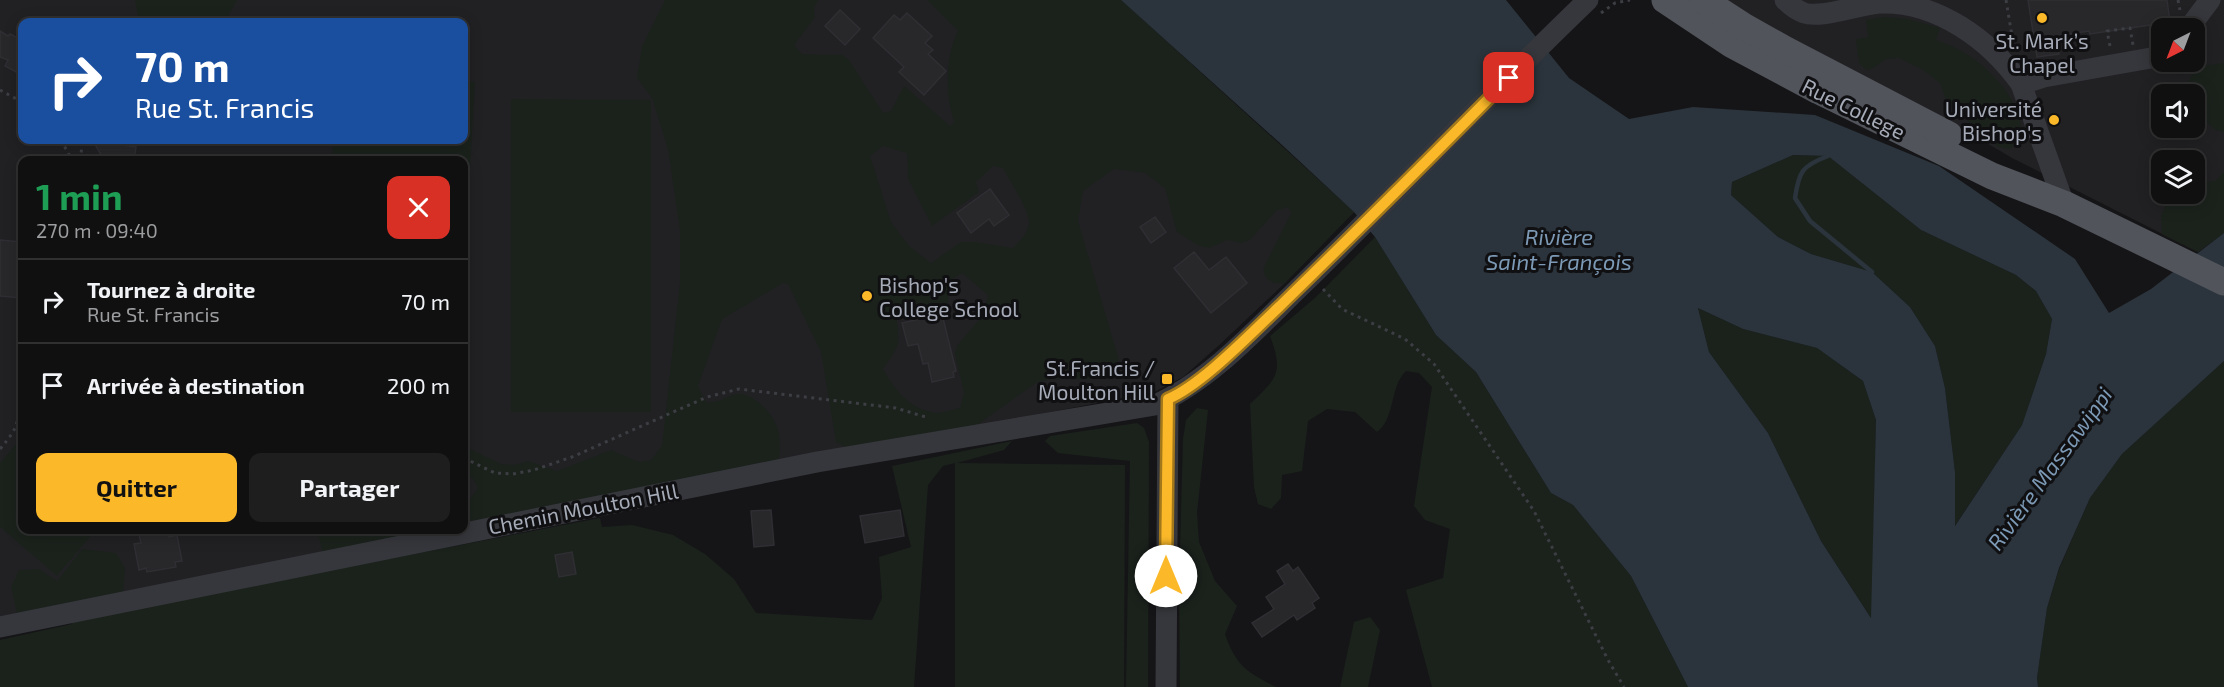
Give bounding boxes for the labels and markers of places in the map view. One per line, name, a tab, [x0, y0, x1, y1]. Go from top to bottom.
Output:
marker: St. Mark’s Chapel	[2035, 11, 2049, 25]
place label: St. Mark’s Chapel	[1995, 28, 2089, 77]
pin	[1483, 52, 1534, 103]
place label: Université Bishop's	[1945, 96, 2042, 145]
marker: Université Bishop's	[2047, 113, 2061, 127]
place label: Bishop's College School	[879, 272, 1019, 321]
marker: Bishop's College School	[860, 289, 874, 303]
place label: St.Francis / Moulton Hill	[1038, 355, 1156, 404]
marker: St.Francis / Moulton Hill	[1160, 372, 1174, 386]

